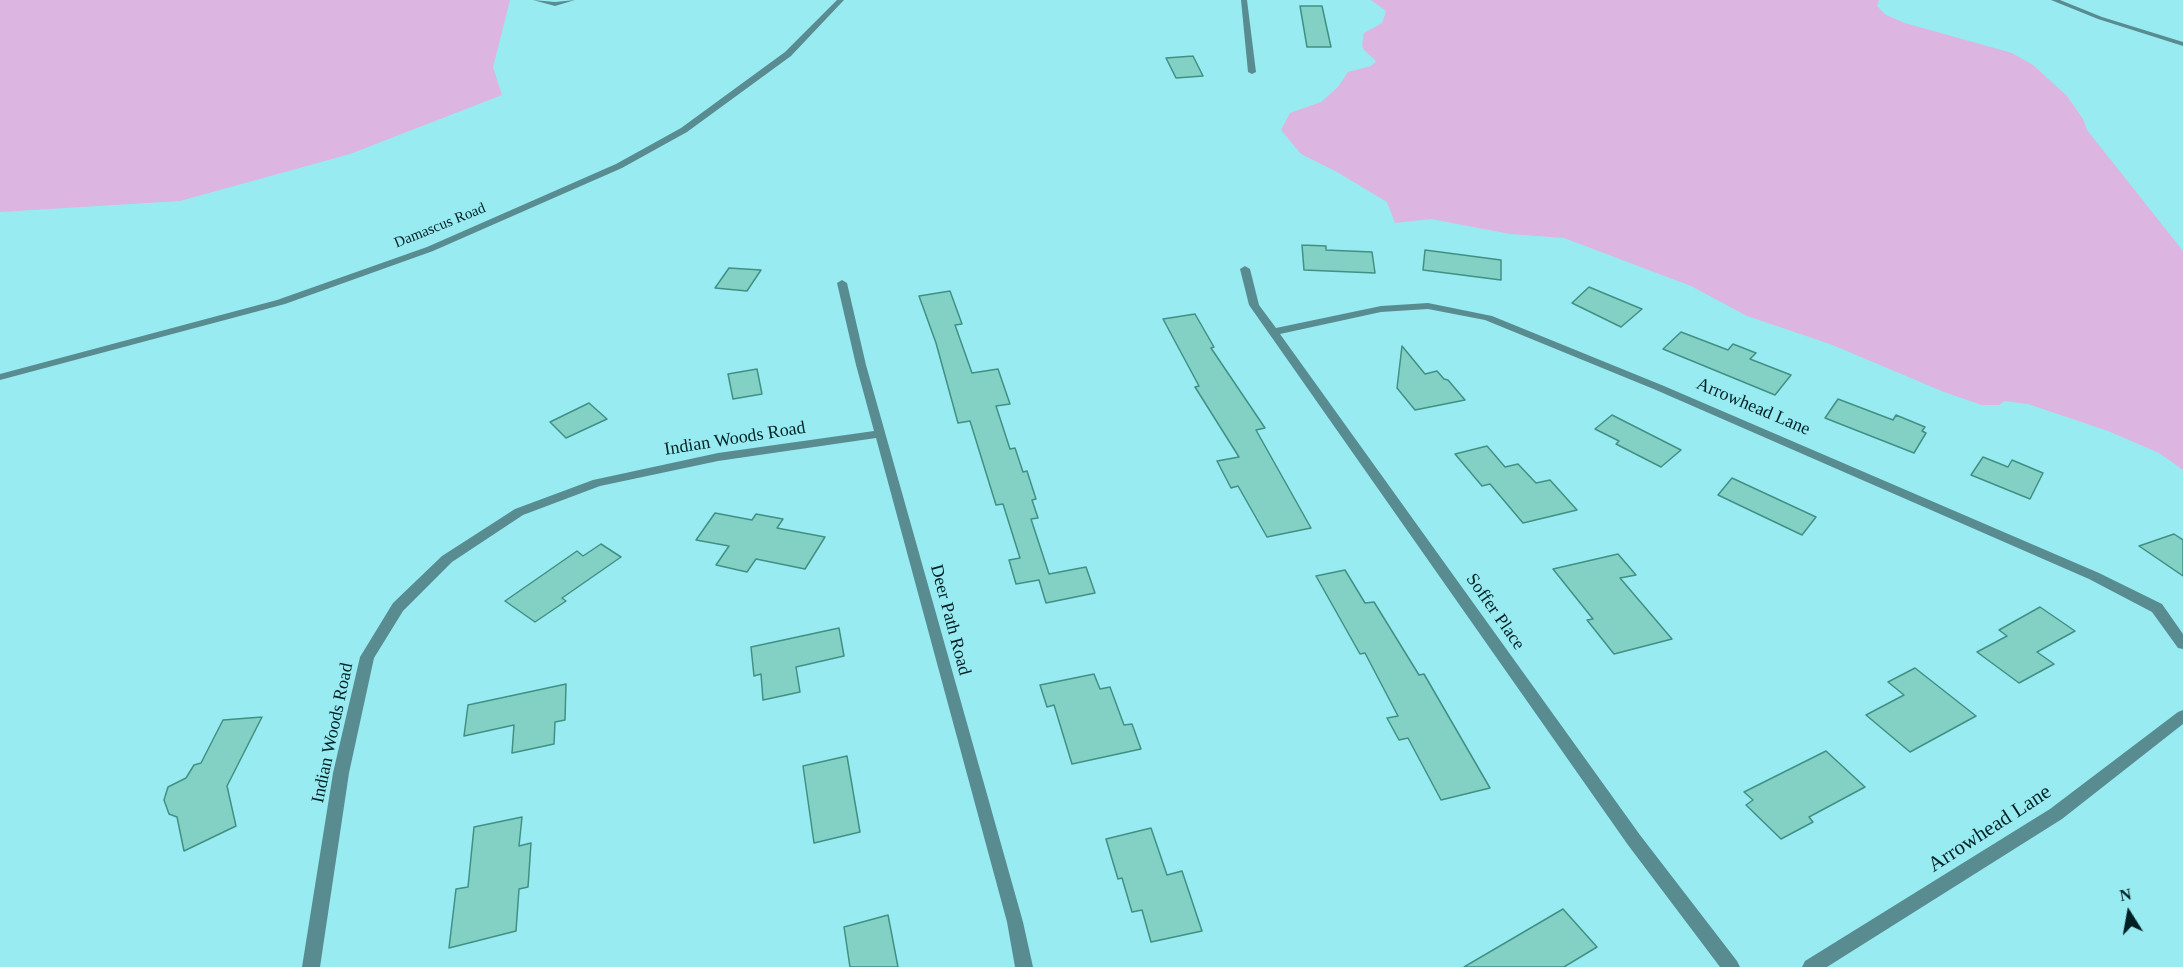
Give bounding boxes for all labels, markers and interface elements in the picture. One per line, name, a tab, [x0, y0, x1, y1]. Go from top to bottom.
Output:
street label: Damascus Road	[392, 199, 488, 253]
street label: Arrowhead Lane	[1693, 373, 1813, 441]
street label: Indian Woods Road	[663, 417, 807, 461]
street label: Deer Path Road	[925, 562, 975, 678]
street label: Soffer Place	[1461, 570, 1529, 654]
street label: Indian Woods Road	[308, 661, 358, 805]
street label: Arrowhead Lane	[1924, 780, 2056, 878]
north arrow	[2099, 883, 2159, 943]
text: N	[2118, 885, 2133, 904]

